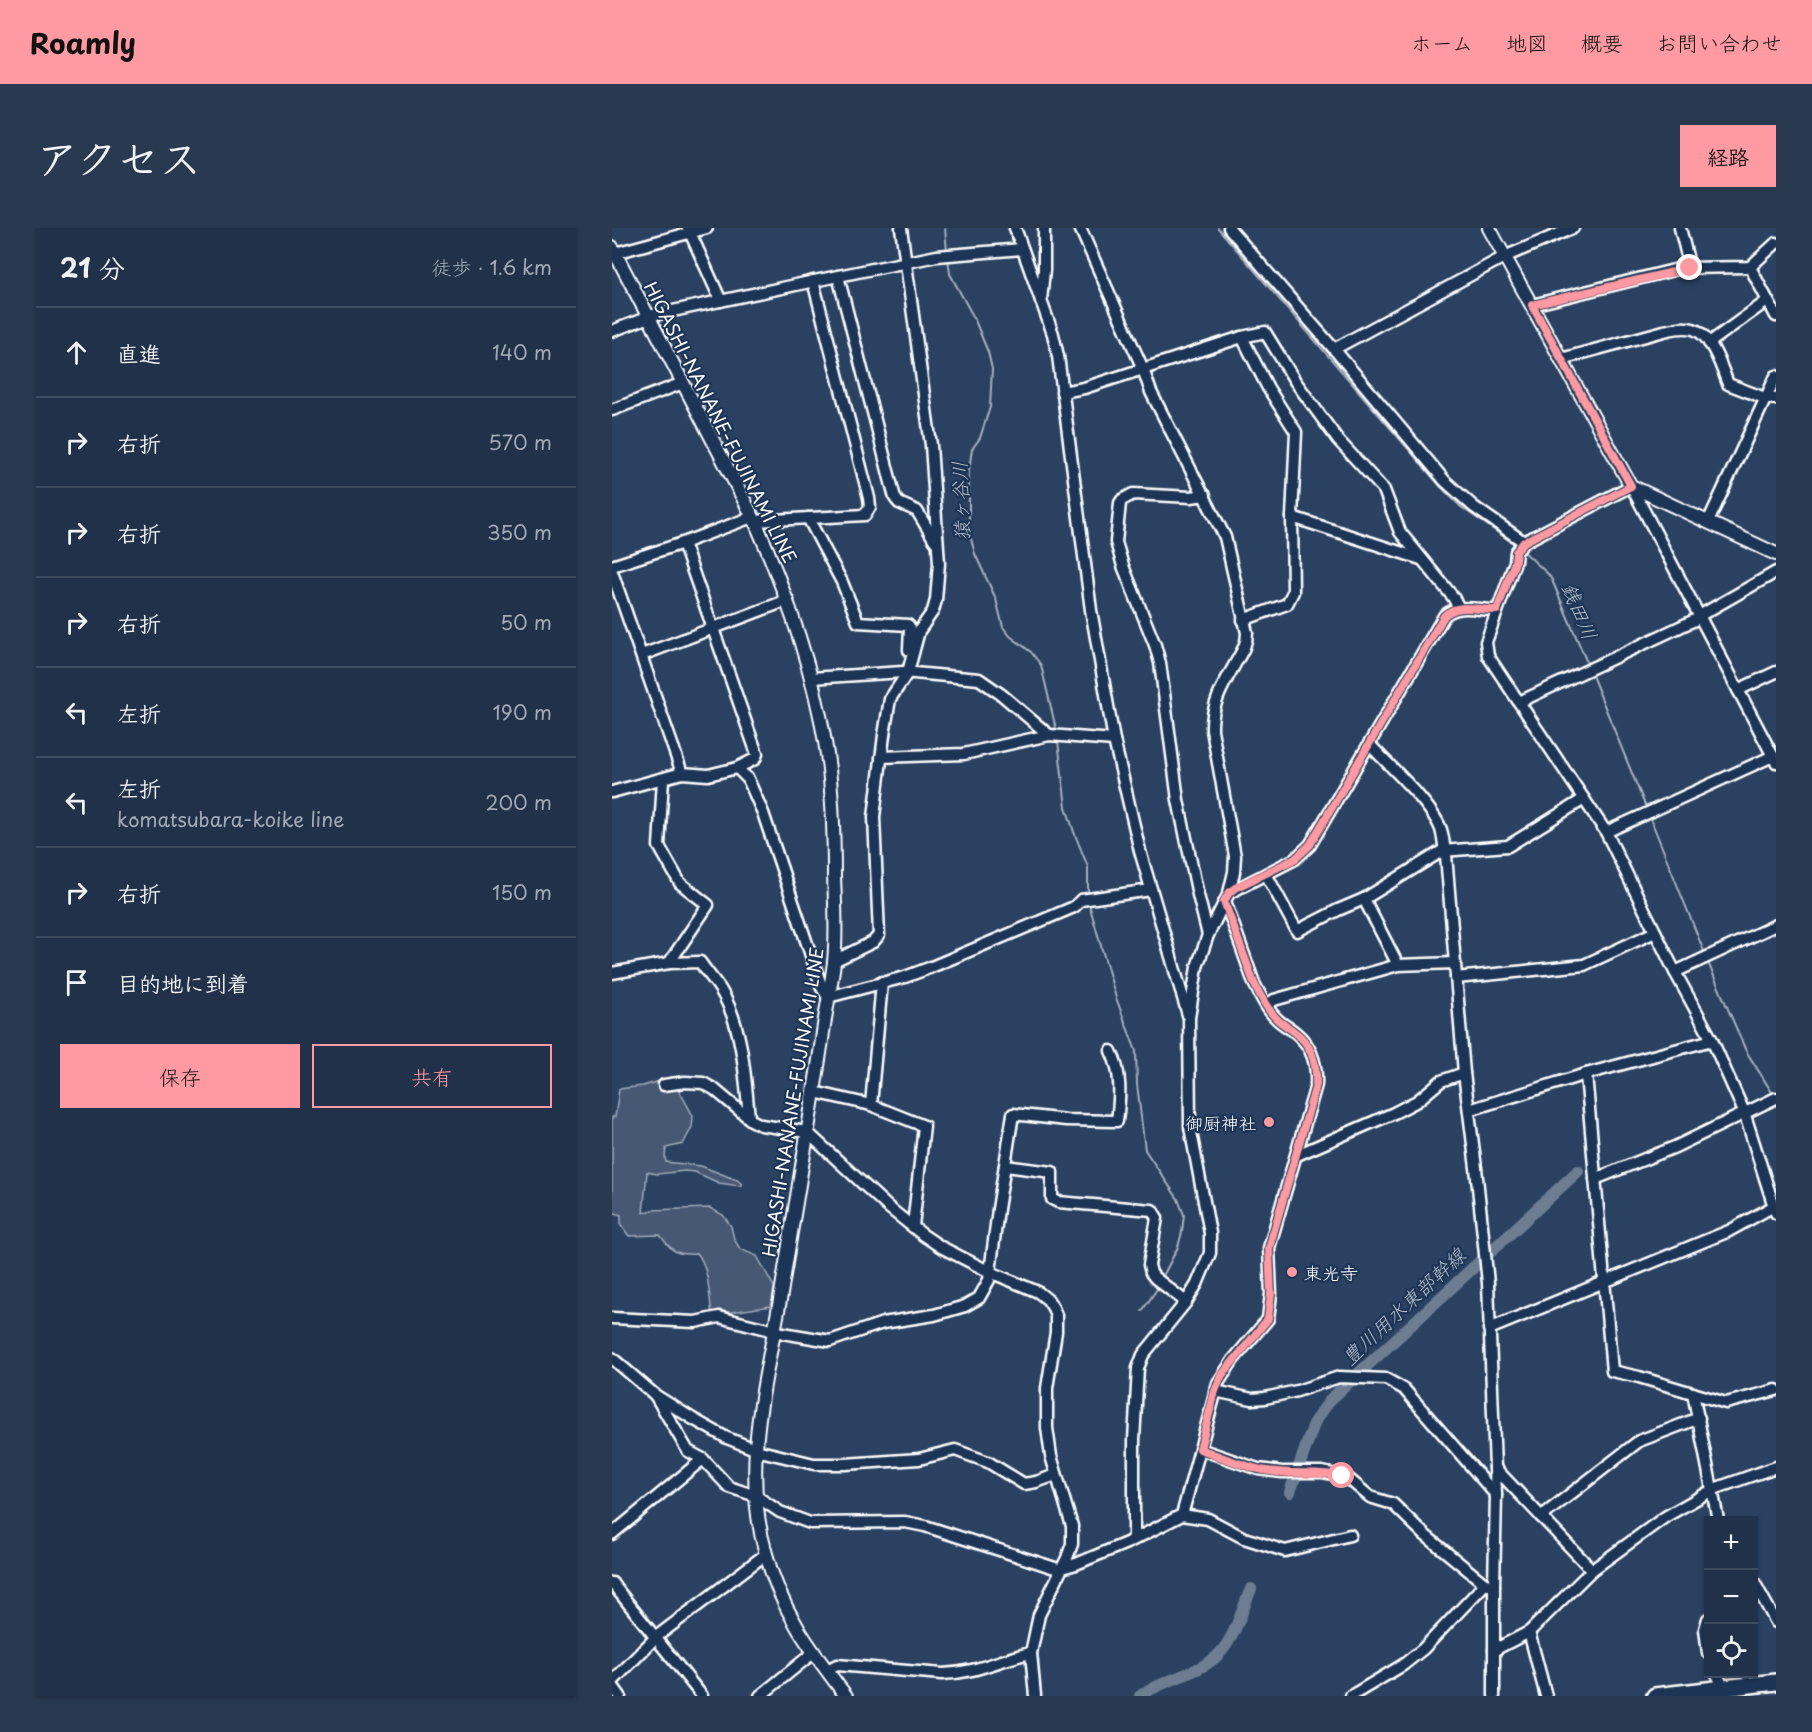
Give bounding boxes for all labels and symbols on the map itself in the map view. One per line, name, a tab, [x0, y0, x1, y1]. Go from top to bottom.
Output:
route end	[1676, 254, 1702, 280]
street label: HIGASHI-NANANE-FUJINAMI LINE	[638, 276, 804, 568]
water label: 猿ヶ谷川	[944, 461, 976, 541]
water label: 銭田川	[1554, 578, 1606, 644]
street label: HIGASHI-NANANE-FUJINAMI LINE	[754, 945, 830, 1259]
place label: 御厨神社	[1185, 1109, 1257, 1136]
marker: 御厨神社	[1262, 1115, 1276, 1129]
water label: 豊川用水東部幹線	[1334, 1240, 1472, 1372]
place label: 東光寺	[1304, 1259, 1358, 1286]
marker: 東光寺	[1285, 1265, 1299, 1279]
route start	[1328, 1462, 1354, 1488]

